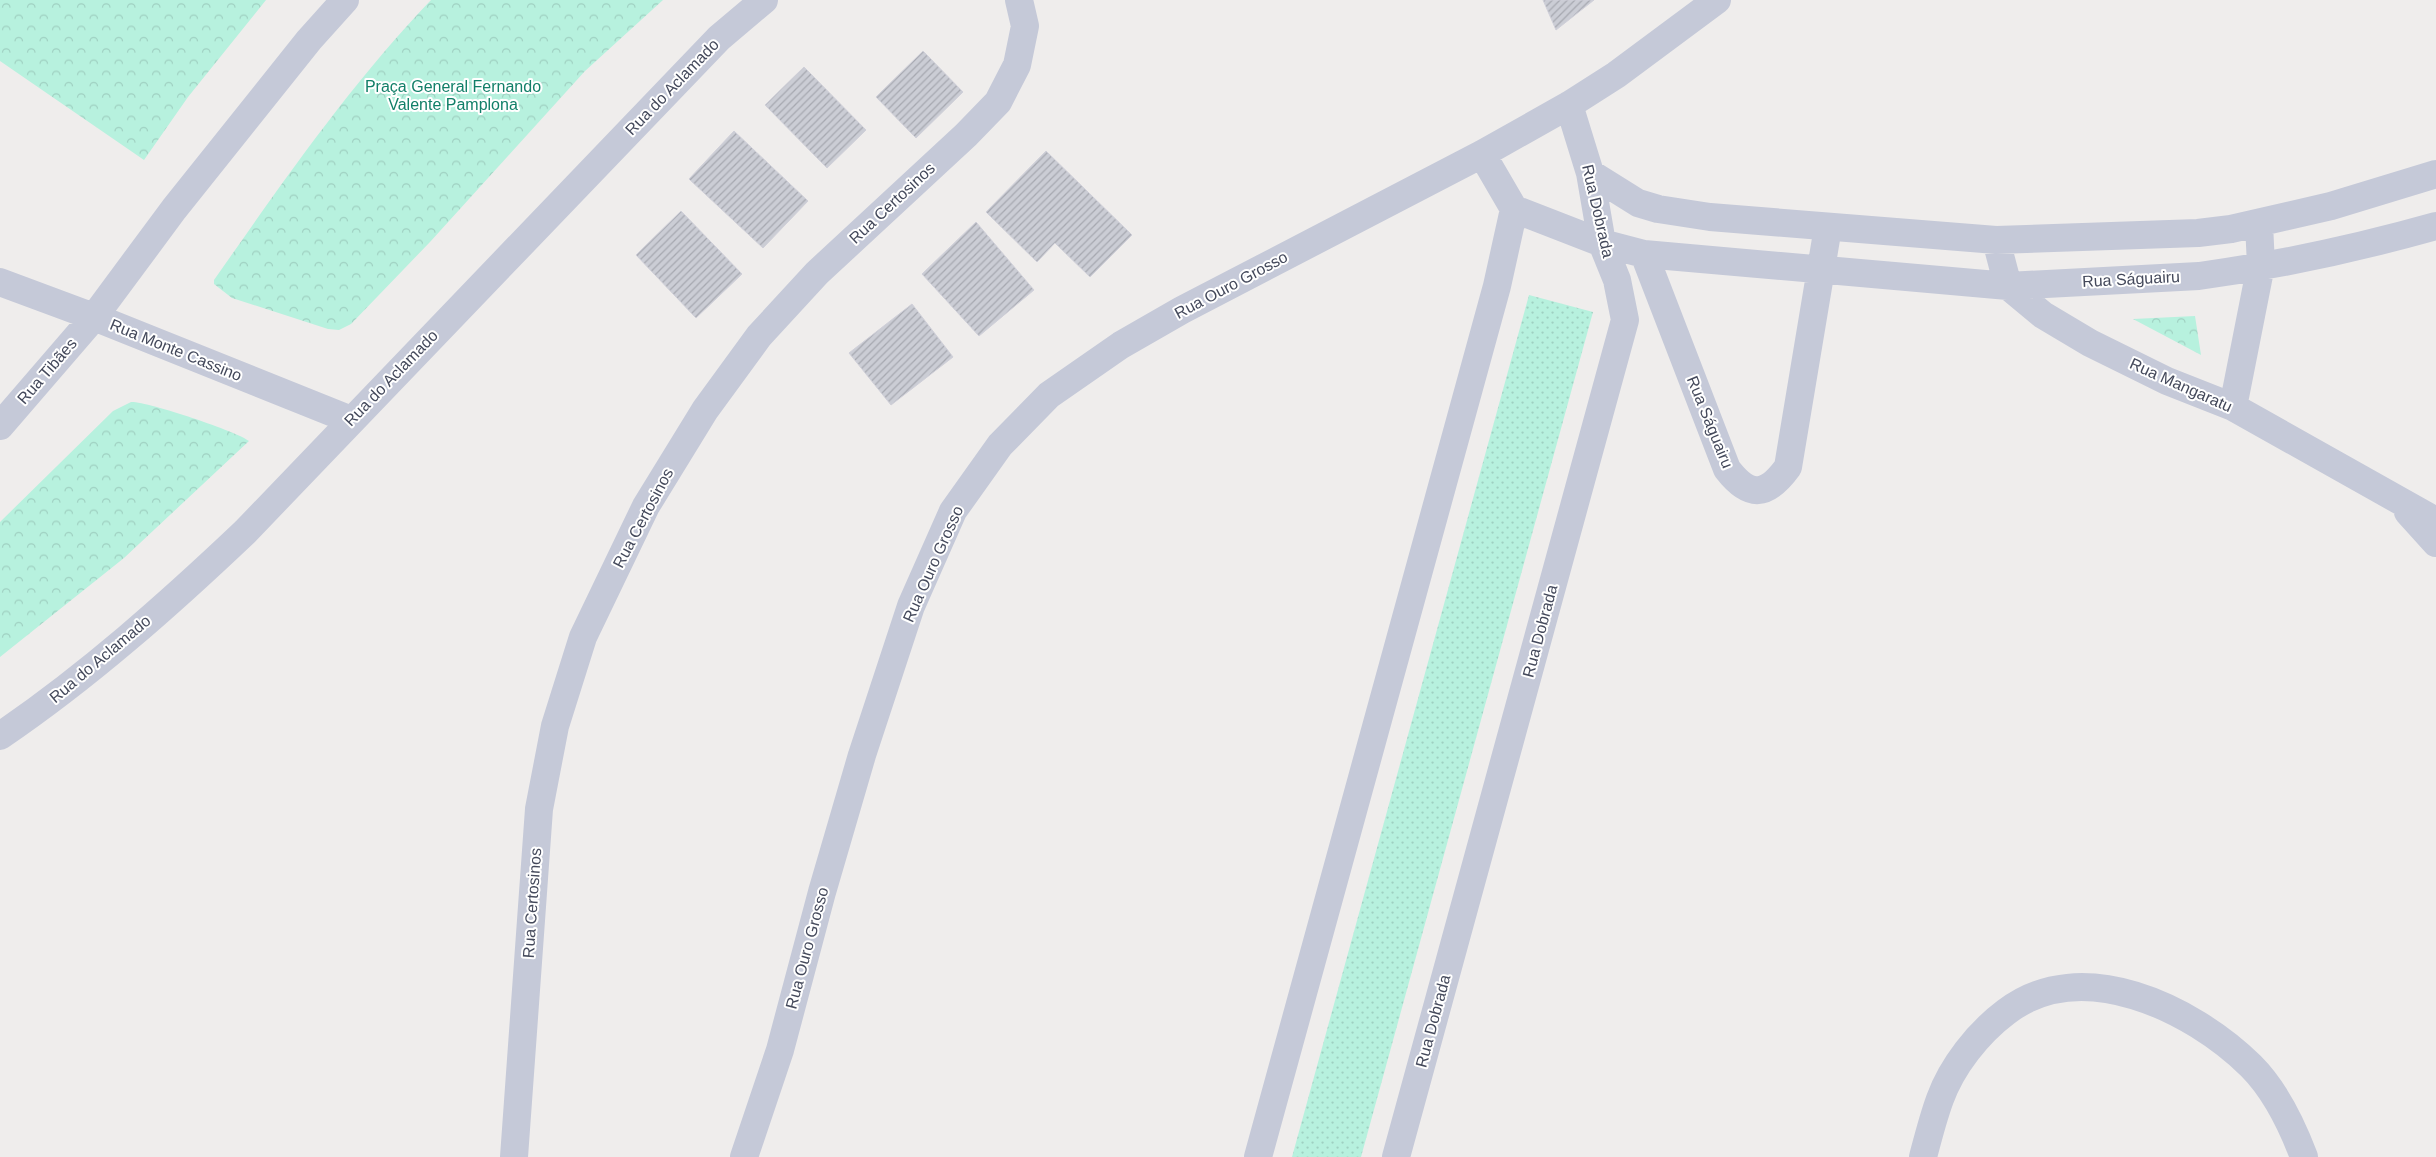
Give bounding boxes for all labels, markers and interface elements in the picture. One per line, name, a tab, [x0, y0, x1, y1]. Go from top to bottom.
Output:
street label: Rua do Aclamado	[622, 36, 722, 138]
park label: Praça General Fernando Valente Pamplona	[365, 78, 541, 113]
street label: Rua Certosinos	[846, 159, 938, 247]
street label: Rua Dobrada	[1579, 163, 1617, 259]
street label: Rua Ouro Grosso	[1172, 248, 1290, 322]
street label: Rua Ságuairu	[2082, 268, 2180, 290]
street label: Rua Monte Cassino	[108, 316, 244, 384]
street label: Rua do Aclamado	[341, 327, 441, 429]
street label: Rua Tibães	[14, 335, 80, 407]
street label: Rua Mangaratu	[2127, 355, 2235, 415]
street label: Rua Ságuairu	[1684, 373, 1736, 471]
street label: Rua Certosinos	[610, 465, 676, 571]
street label: Rua Ouro Grosso	[900, 503, 966, 625]
street label: Rua Dobrada	[1519, 583, 1561, 679]
street label: Rua do Aclamado	[46, 612, 154, 706]
street label: Rua Certosinos	[520, 847, 544, 959]
street label: Rua Ouro Grosso	[783, 885, 831, 1011]
street label: Rua Dobrada	[1412, 973, 1454, 1069]

